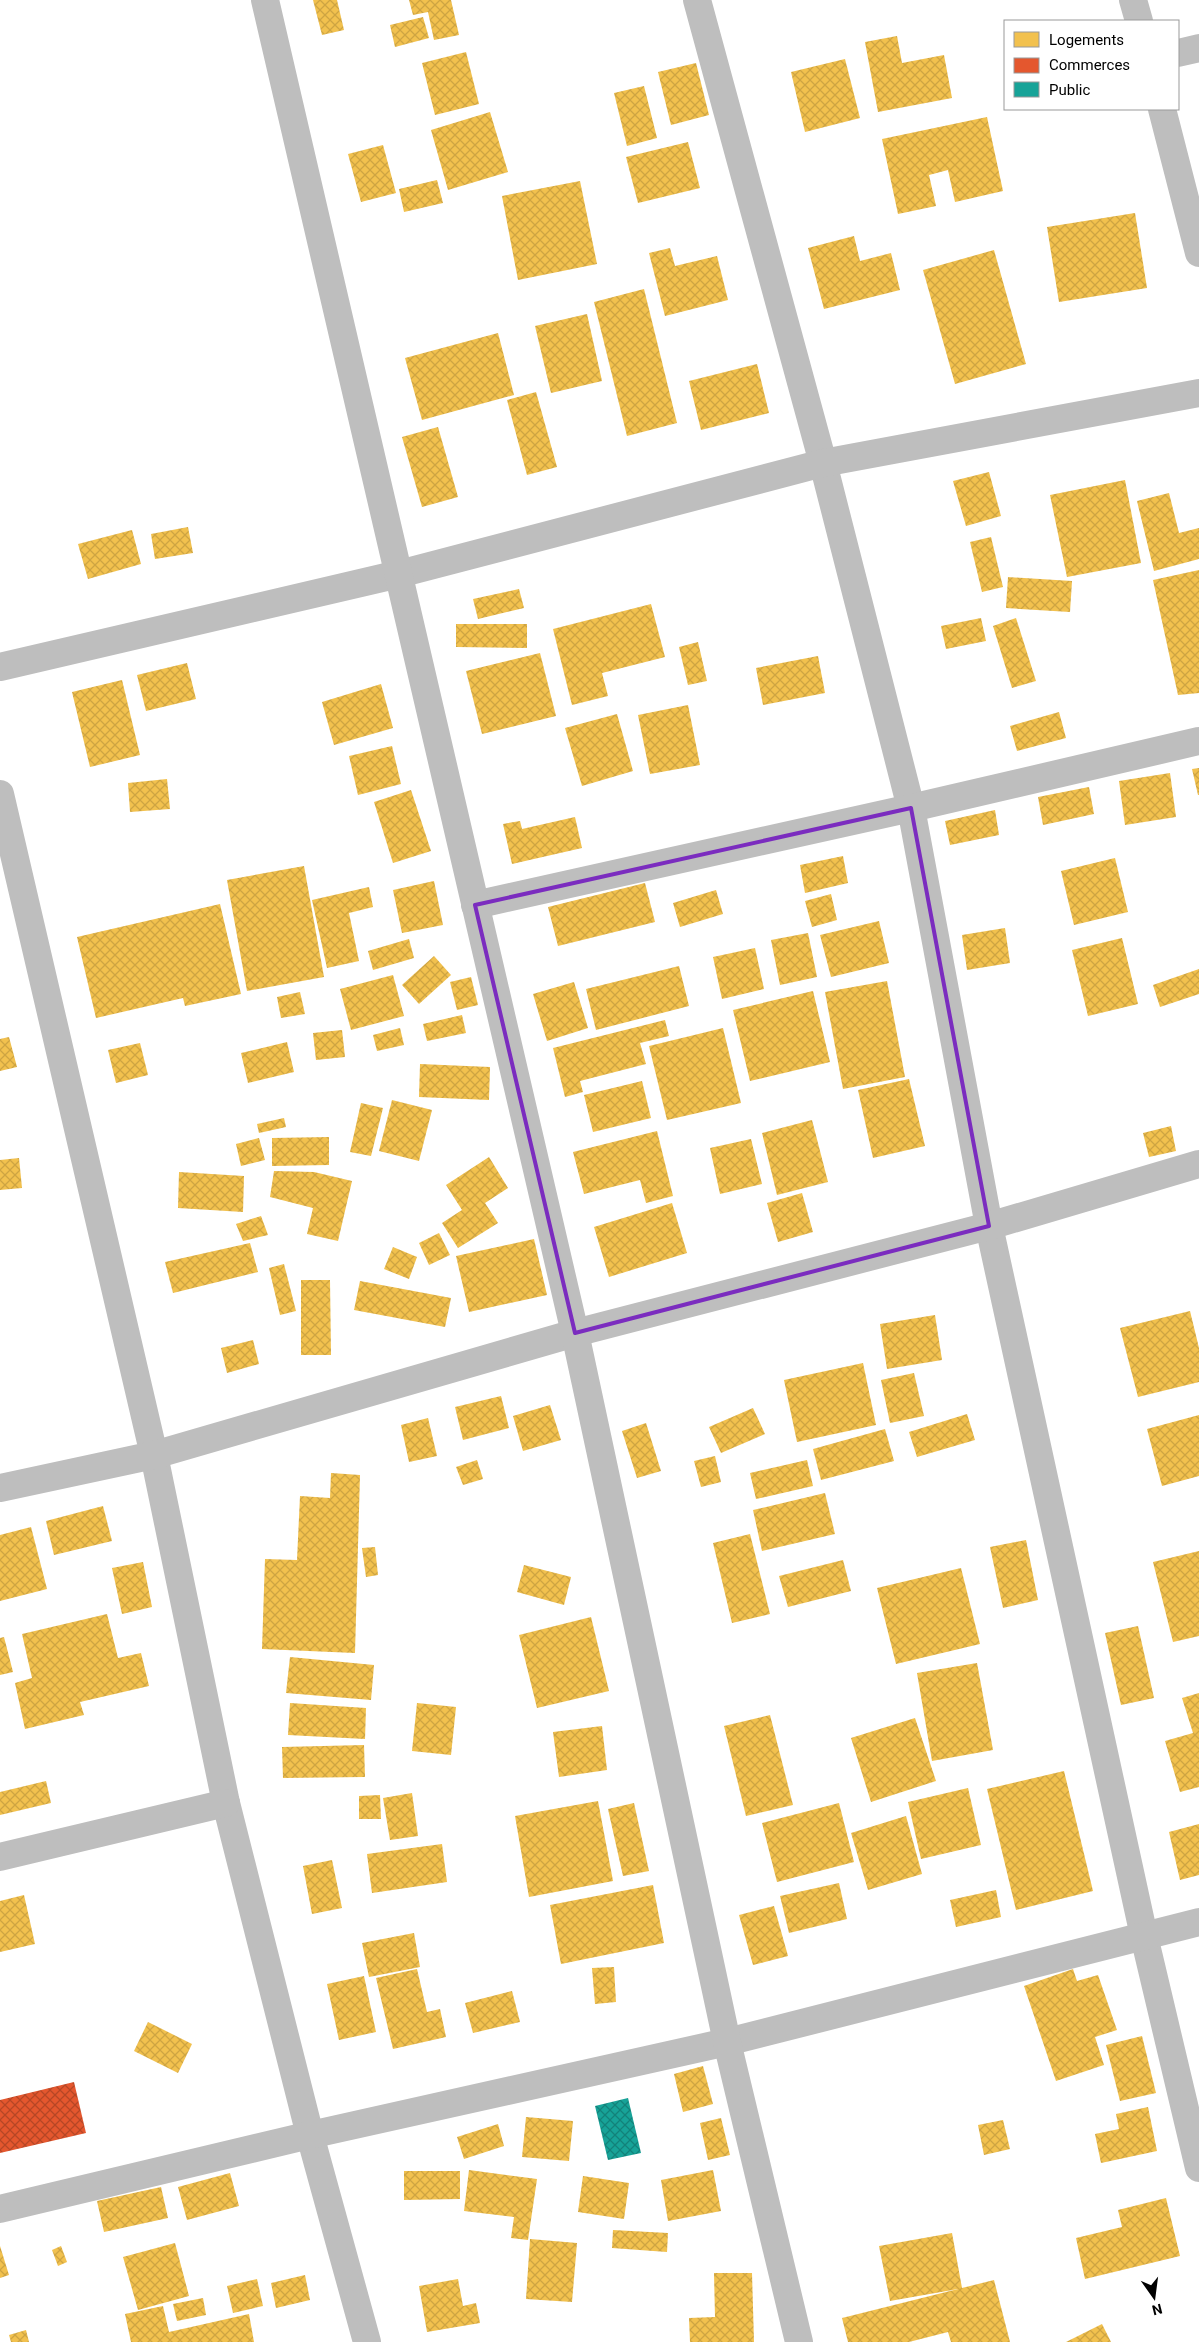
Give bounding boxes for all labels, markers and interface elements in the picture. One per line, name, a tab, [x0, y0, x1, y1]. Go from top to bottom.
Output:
legend	[1004, 20, 1179, 110]
text: Logements	[1049, 31, 1124, 49]
text: Commerces	[1049, 56, 1130, 74]
text: Public	[1049, 81, 1090, 99]
north arrow	[1129, 2272, 1179, 2322]
text: N	[1150, 2301, 1164, 2319]

